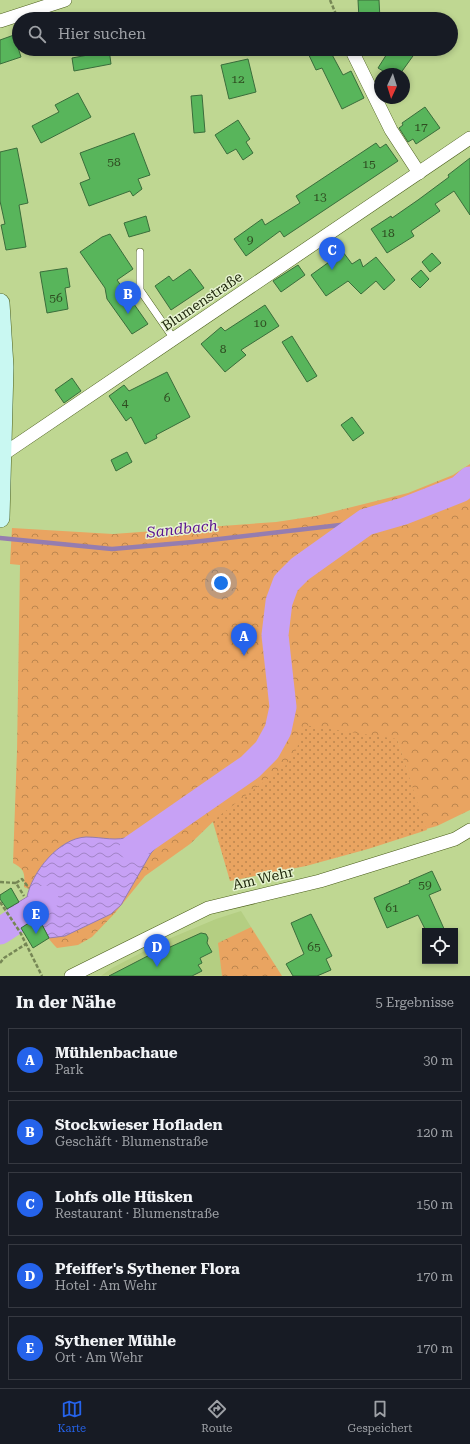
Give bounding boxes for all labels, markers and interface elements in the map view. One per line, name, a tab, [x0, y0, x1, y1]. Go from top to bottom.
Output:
search box	[12, 12, 458, 56]
icon: search	[26, 23, 48, 45]
text: Hier suchen	[58, 25, 146, 43]
north arrow	[374, 68, 410, 104]
house number: 12	[231, 72, 245, 86]
house number: 17	[414, 120, 428, 134]
house number: 58	[107, 155, 121, 169]
house number: 15	[362, 157, 376, 171]
house number: 13	[313, 190, 327, 204]
house number: 18	[381, 226, 395, 240]
house number: 9	[247, 233, 254, 247]
pin: C	[319, 237, 345, 270]
street label: Blumenstraße	[159, 268, 245, 334]
pin: B	[115, 281, 141, 314]
house number: 56	[49, 291, 63, 305]
house number: 10	[253, 316, 267, 330]
house number: 8	[220, 342, 227, 356]
house number: 6	[164, 391, 171, 405]
house number: 4	[122, 396, 129, 410]
water label: Sandbach	[144, 516, 219, 542]
your location	[211, 573, 231, 593]
pin: A	[231, 623, 257, 656]
street label: Am Wehr	[231, 863, 295, 893]
house number: 59	[418, 878, 432, 892]
pin: E	[23, 901, 49, 934]
house number: 61	[385, 901, 399, 915]
map controls	[422, 928, 458, 964]
button: locate	[422, 928, 458, 964]
pin: D	[144, 934, 170, 967]
house number: 65	[307, 940, 321, 954]
text: In der Nähe	[16, 992, 116, 1012]
text: 5 Ergebnisse	[376, 995, 454, 1010]
text: Mühlenbachaue	[55, 1044, 178, 1062]
text: A	[25, 1053, 35, 1068]
text: 30 m	[423, 1053, 453, 1068]
text: Park	[55, 1062, 84, 1077]
text: Stockwieser Hofladen	[55, 1116, 223, 1134]
text: B	[25, 1125, 35, 1140]
text: 120 m	[416, 1125, 453, 1140]
text: Geschäft · Blumenstraße	[55, 1134, 208, 1149]
text: Lohfs olle Hüsken	[55, 1188, 193, 1206]
text: C	[25, 1197, 35, 1212]
text: 150 m	[416, 1197, 453, 1212]
text: Restaurant · Blumenstraße	[55, 1206, 219, 1221]
text: Pfeiffer's Sythener Flora	[55, 1260, 240, 1278]
text: D	[25, 1269, 35, 1284]
text: 170 m	[416, 1269, 453, 1284]
text: Hotel · Am Wehr	[55, 1278, 157, 1293]
text: Sythener Mühle	[55, 1332, 176, 1350]
text: E	[26, 1341, 34, 1356]
text: 170 m	[416, 1341, 453, 1356]
text: Ort · Am Wehr	[55, 1350, 143, 1365]
tab: Karte	[58, 1398, 86, 1435]
tab: Route	[201, 1398, 232, 1435]
tab: Gespeichert	[348, 1398, 412, 1435]

